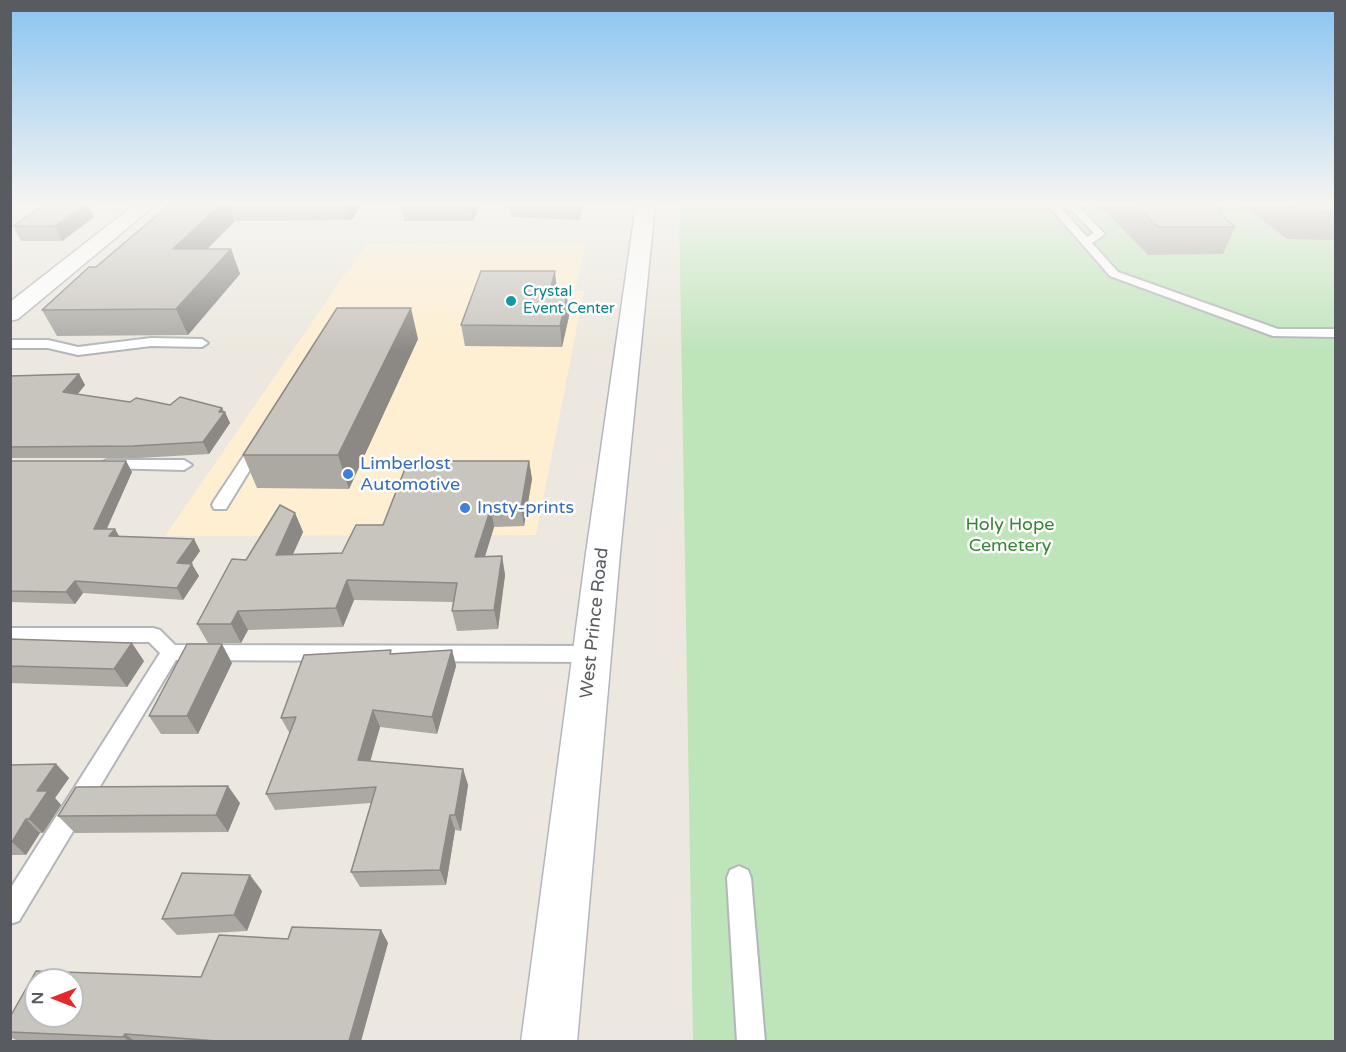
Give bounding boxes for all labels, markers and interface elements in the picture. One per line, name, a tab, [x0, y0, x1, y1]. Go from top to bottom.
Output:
place label: Crystal Event Center	[523, 283, 615, 318]
marker: Crystal Event Center	[504, 294, 518, 308]
place label: Limberlost Automotive	[360, 453, 460, 496]
marker: Limberlost Automotive	[341, 467, 355, 481]
place label: Insty-prints	[477, 497, 574, 519]
marker: Insty-prints	[458, 501, 472, 515]
park label: Holy Hope Cemetery	[966, 514, 1054, 556]
street label: West Prince Road	[576, 546, 614, 700]
north arrow	[24, 968, 84, 1028]
text: N	[28, 992, 48, 1004]

